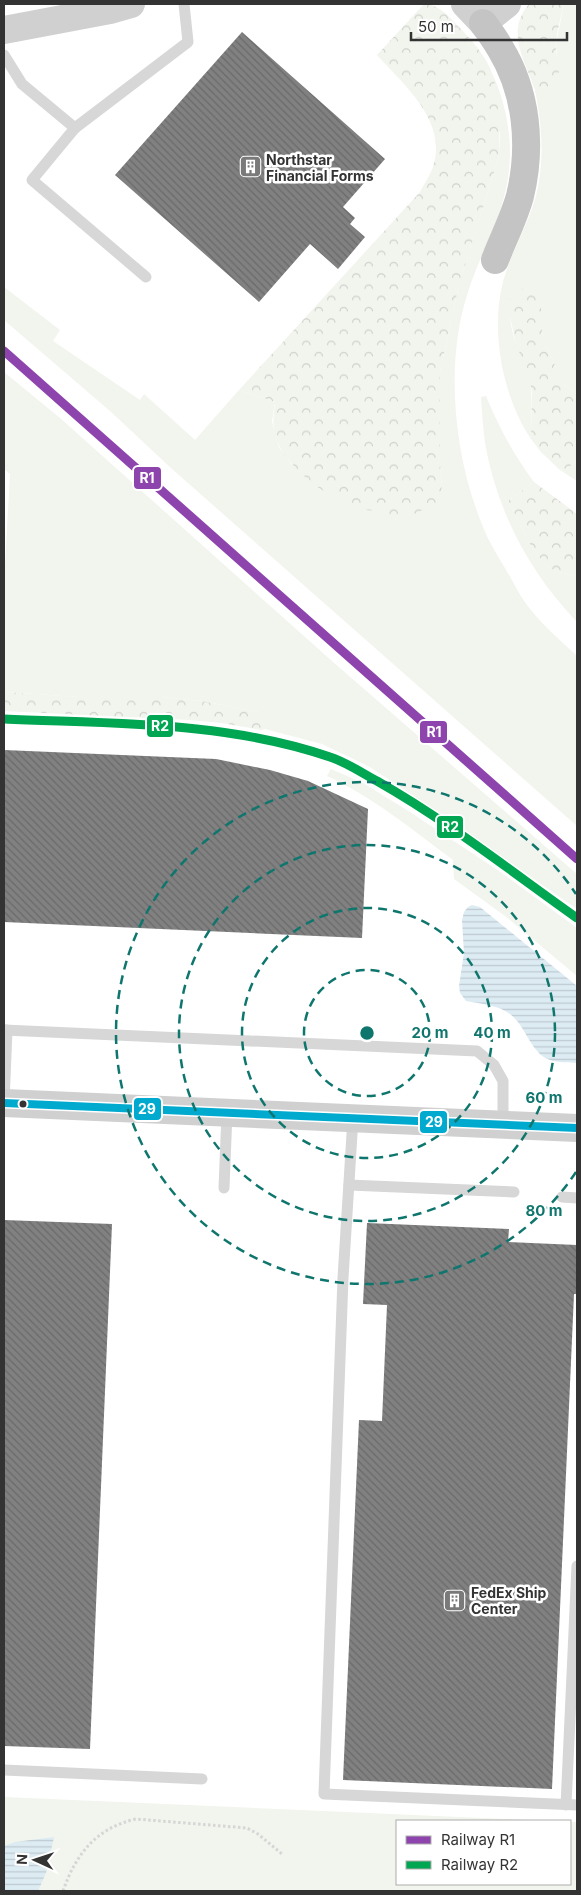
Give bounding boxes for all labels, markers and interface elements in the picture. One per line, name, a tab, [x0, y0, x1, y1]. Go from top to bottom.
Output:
scale bar	[411, 10, 567, 42]
text: 50 m	[418, 17, 454, 36]
place label: Northstar Financial Forms	[266, 151, 374, 184]
building icon: Northstar Financial Forms	[238, 155, 262, 179]
line badge: R1	[133, 466, 162, 490]
text: R1	[139, 469, 155, 486]
line badge: R2	[146, 714, 174, 738]
text: R2	[151, 717, 169, 734]
line badge: R1	[419, 720, 448, 744]
text: R1	[426, 723, 442, 740]
line badge: R2	[436, 815, 464, 839]
text: R2	[441, 818, 459, 835]
text: 20 m	[412, 1023, 448, 1042]
text: 40 m	[473, 1023, 511, 1042]
centre of rings	[358, 1024, 376, 1042]
text: 60 m	[525, 1088, 563, 1107]
line badge: 29	[133, 1097, 162, 1121]
unlabelled marker	[18, 1099, 28, 1109]
text: 29	[138, 1100, 156, 1117]
line badge: 29	[419, 1110, 448, 1134]
text: 29	[425, 1113, 443, 1130]
text: 80 m	[525, 1201, 563, 1220]
place label: FedEx Ship Center	[471, 1584, 547, 1617]
building icon: FedEx Ship Center	[443, 1588, 467, 1612]
legend	[396, 1820, 571, 1885]
text: Railway R1	[441, 1830, 515, 1849]
north arrow	[10, 1835, 60, 1885]
text: N	[13, 1854, 30, 1865]
text: Railway R2	[441, 1855, 518, 1874]

